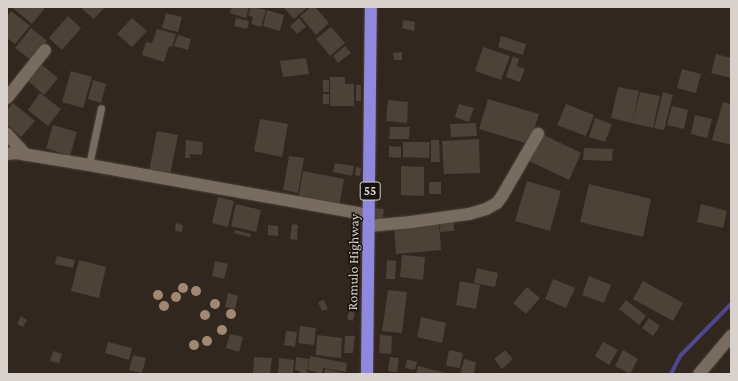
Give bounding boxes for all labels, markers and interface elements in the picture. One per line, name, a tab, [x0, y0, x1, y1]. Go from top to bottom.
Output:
road number: 55	[359, 180, 381, 202]
street label: Romulo Highway	[344, 214, 362, 310]

